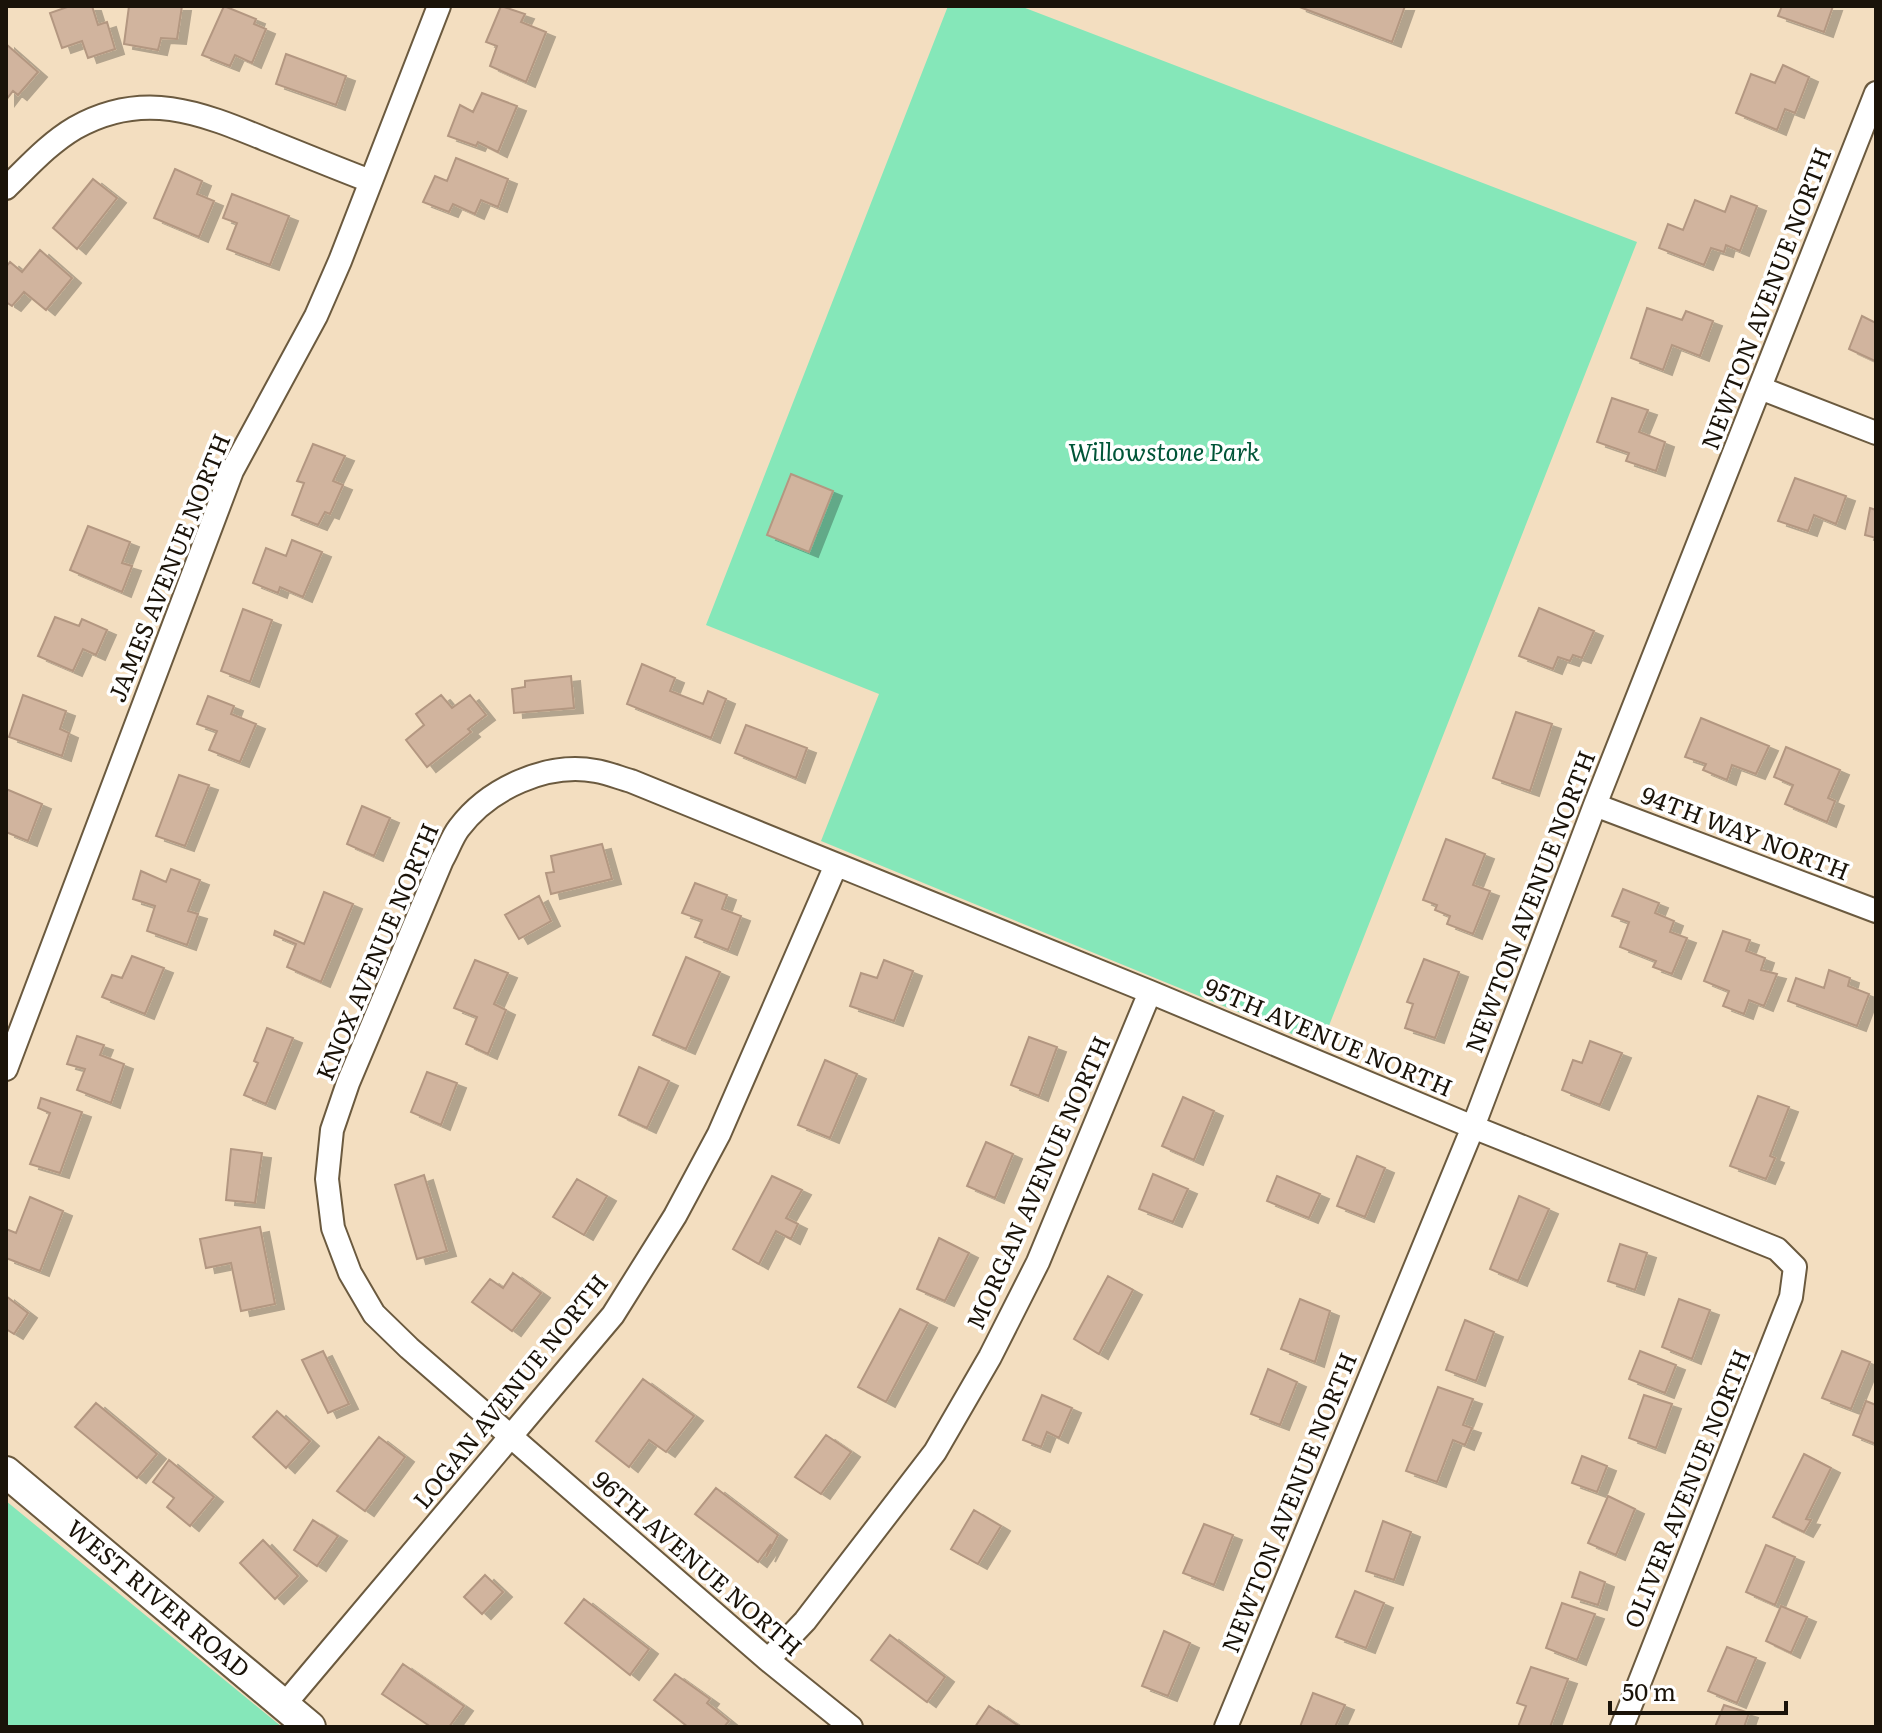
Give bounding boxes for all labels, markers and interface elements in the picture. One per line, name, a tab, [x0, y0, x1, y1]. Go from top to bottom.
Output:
street label: NEWTON AVENUE NORTH	[1691, 142, 1839, 454]
street label: JAMES AVENUE NORTH	[98, 428, 238, 707]
park label: Willowstone Park	[1068, 433, 1261, 468]
street label: NEWTON AVENUE NORTH	[1455, 745, 1603, 1057]
street label: 94TH WAY NORTH	[1637, 776, 1855, 887]
street label: KNOX AVENUE NORTH	[306, 817, 446, 1085]
street label: 95TH AVENUE NORTH	[1200, 968, 1458, 1104]
street label: MORGAN AVENUE NORTH	[956, 1030, 1117, 1334]
street label: LOGAN AVENUE NORTH	[403, 1266, 615, 1515]
street label: OLIVER AVENUE NORTH	[1614, 1344, 1758, 1633]
street label: NEWTON AVENUE NORTH	[1211, 1347, 1364, 1657]
street label: 96TH AVENUE NORTH	[586, 1461, 811, 1663]
street label: WEST RIVER ROAD	[60, 1510, 259, 1685]
scale bar	[1610, 1665, 1786, 1715]
text: 50 m	[1622, 1673, 1676, 1708]

